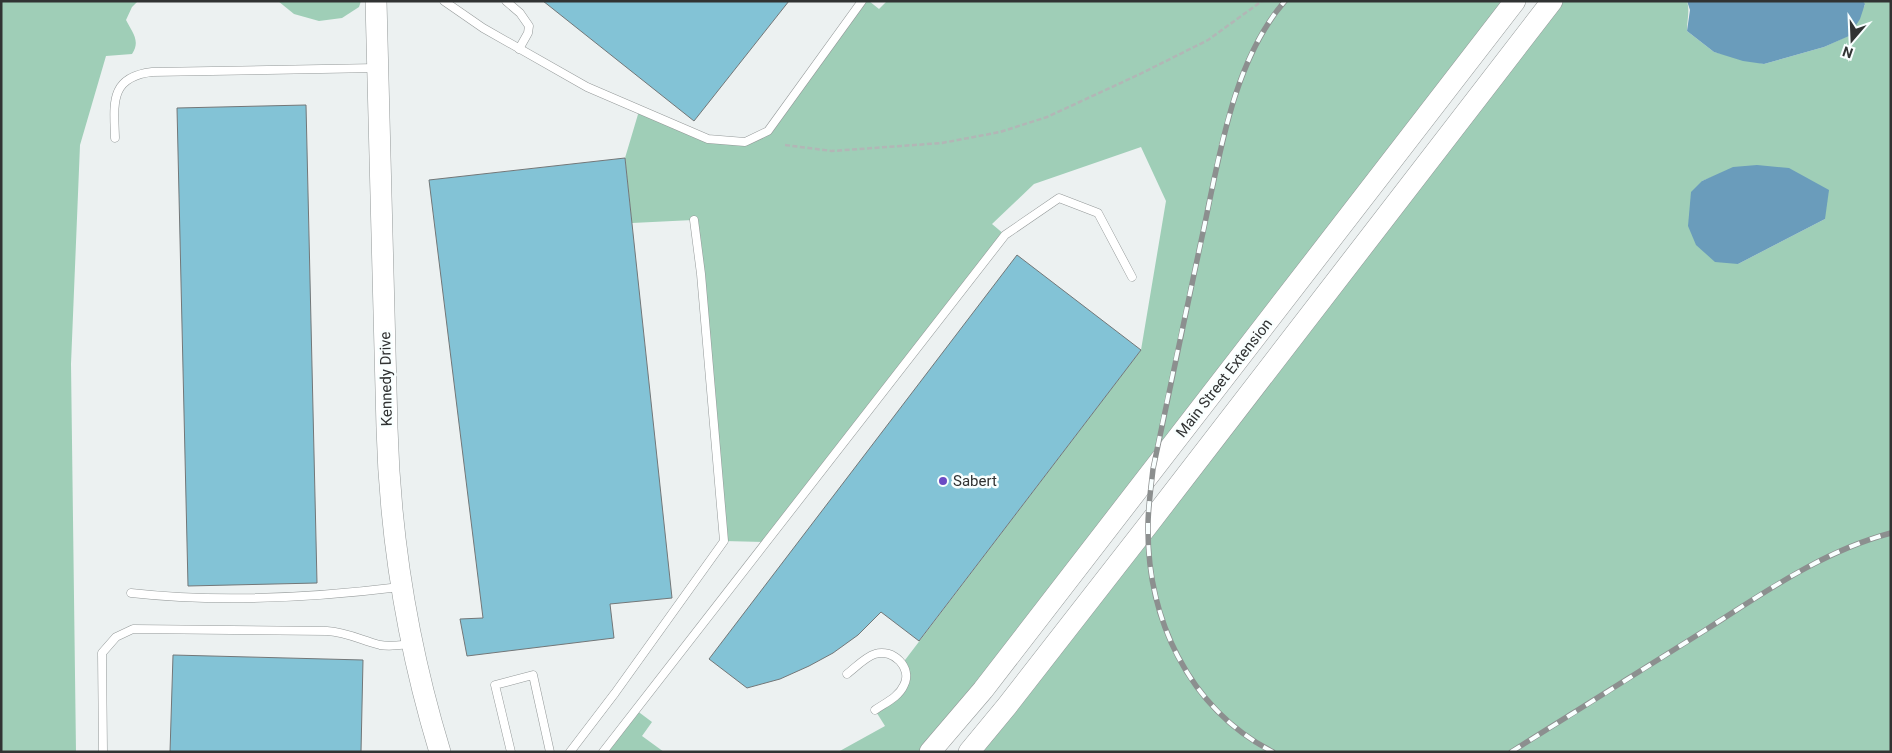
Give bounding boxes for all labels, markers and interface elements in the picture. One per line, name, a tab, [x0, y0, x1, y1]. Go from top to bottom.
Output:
north arrow	[1827, 15, 1877, 65]
text: N	[1840, 43, 1855, 61]
street label: Main Street Extension	[1172, 315, 1276, 441]
street label: Kennedy Drive	[376, 331, 396, 426]
place label: Sabert	[953, 472, 997, 490]
marker: Sabert	[937, 475, 949, 487]

